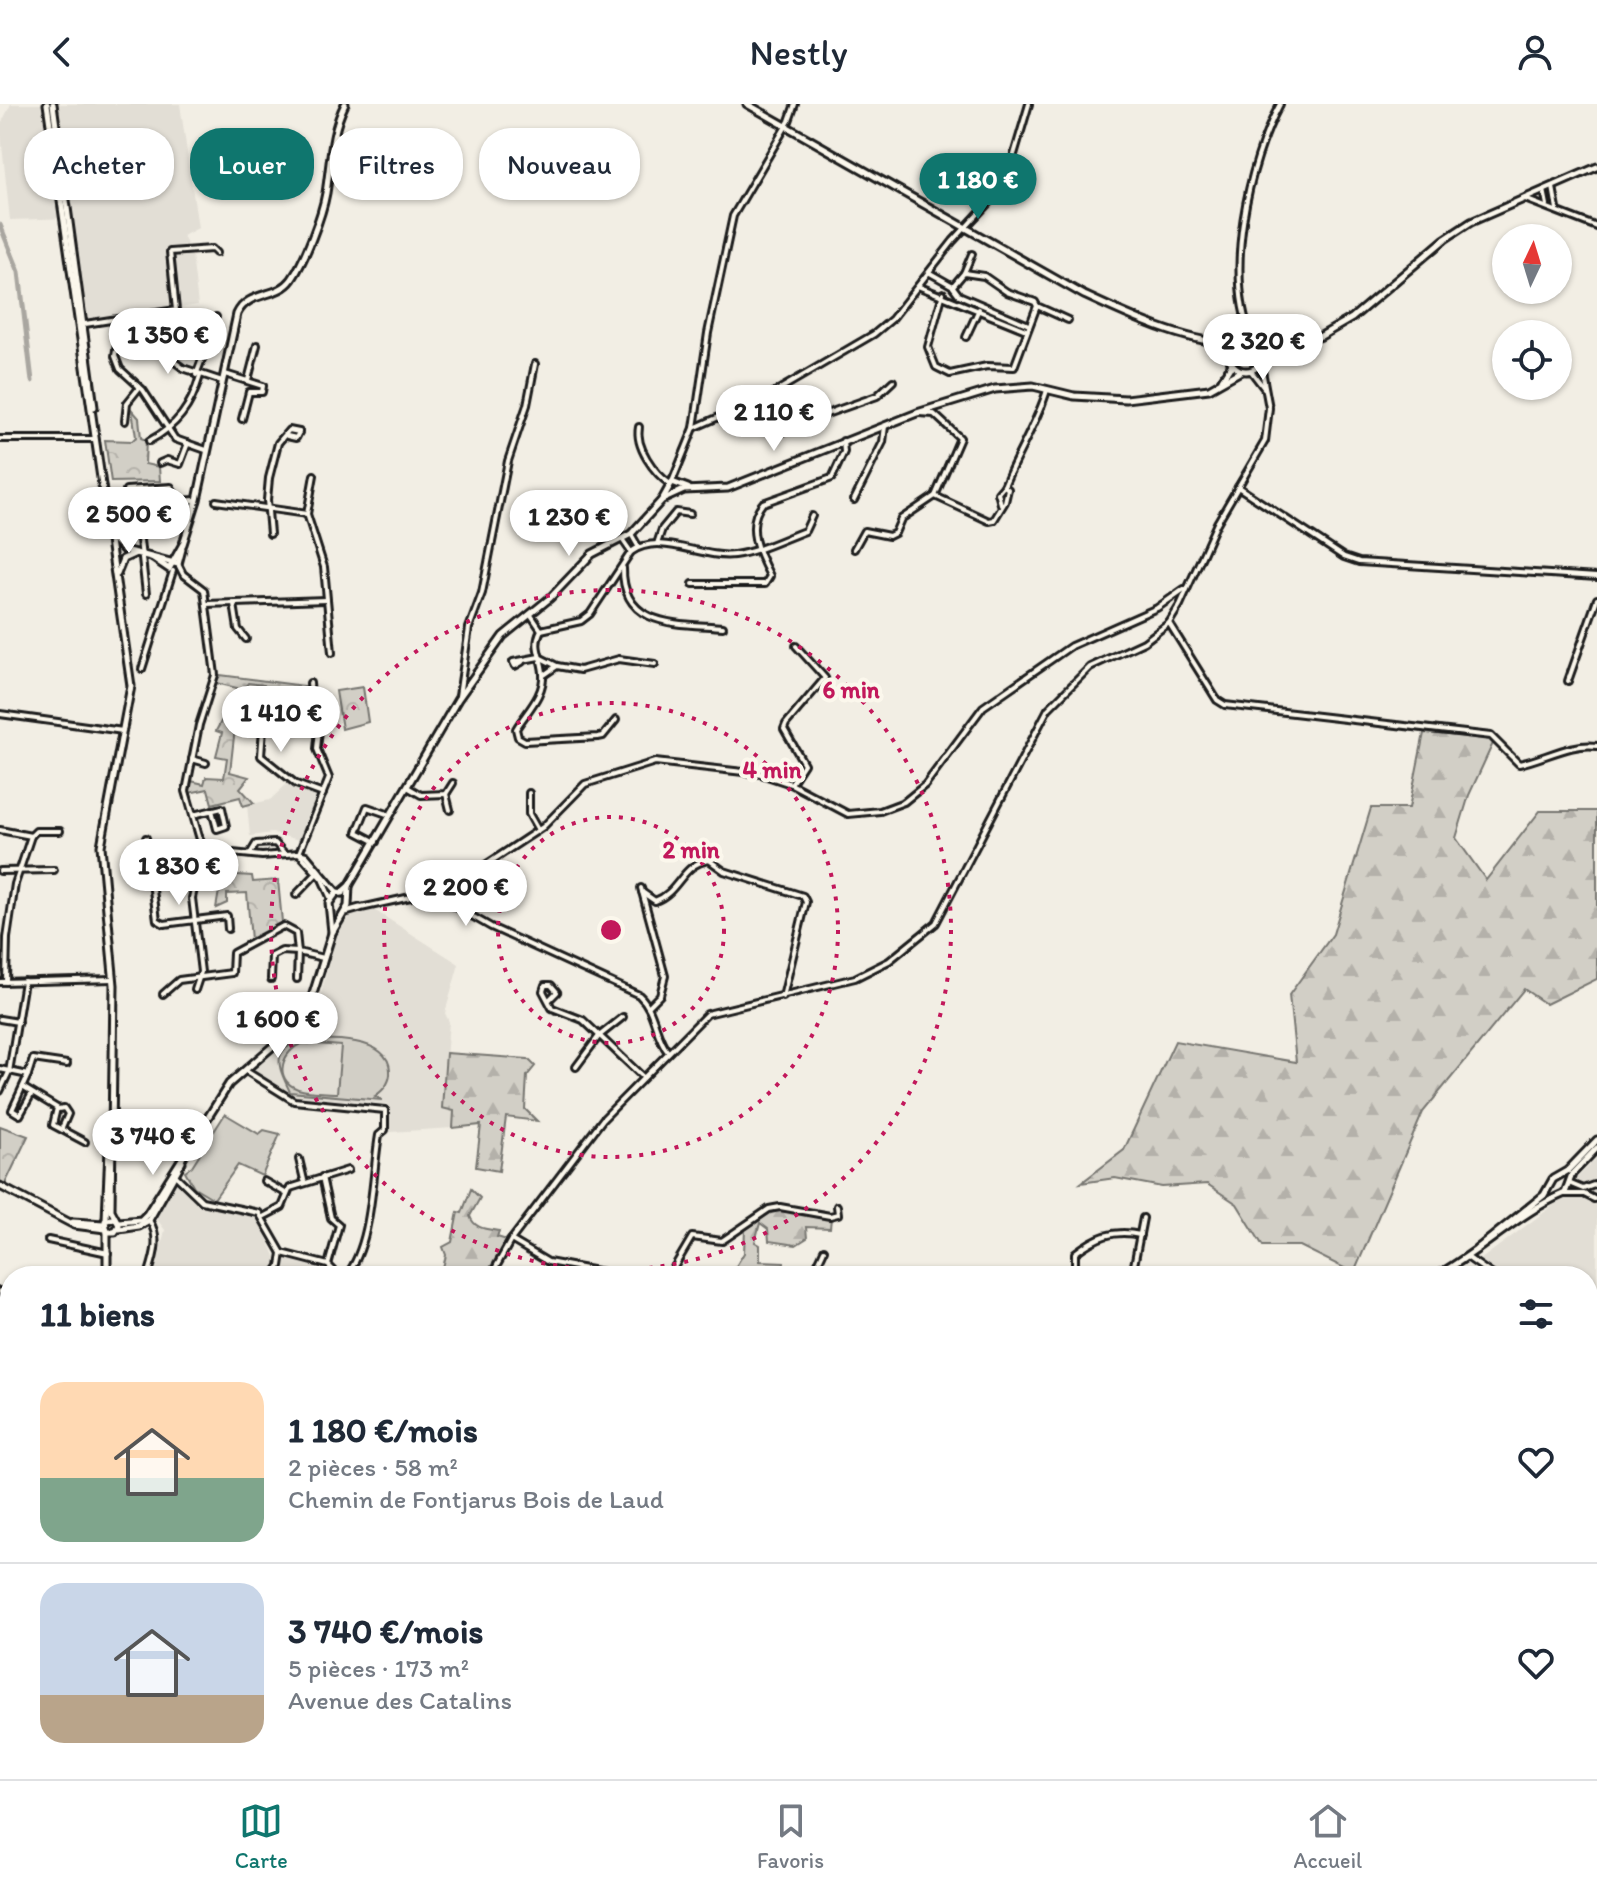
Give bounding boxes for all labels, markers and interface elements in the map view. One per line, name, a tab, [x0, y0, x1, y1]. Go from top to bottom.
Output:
icon: back	[40, 30, 84, 74]
icon: person	[1513, 30, 1557, 74]
text: Nestly	[749, 31, 848, 74]
chip: Acheter	[24, 128, 174, 200]
chip: Louer	[190, 128, 314, 200]
chip: Filtres	[330, 128, 463, 200]
chip: Nouveau	[479, 128, 640, 200]
pin: 1 180 €	[904, 153, 1052, 221]
text: 1 180 €	[938, 163, 1018, 195]
north arrow	[1492, 224, 1572, 304]
map controls	[1492, 224, 1572, 400]
pin: 1 350 €	[94, 308, 242, 376]
pin: 2 320 €	[1189, 314, 1337, 382]
text: 1 350 €	[127, 318, 209, 350]
button: locate	[1492, 320, 1572, 400]
text: 2 320 €	[1221, 324, 1305, 356]
pin: 2 110 €	[700, 385, 848, 453]
text: 2 110 €	[734, 395, 814, 427]
pin: 2 500 €	[55, 487, 203, 555]
pin: 1 230 €	[495, 490, 643, 558]
text: 2 500 €	[86, 497, 172, 529]
text: 1 230 €	[528, 500, 610, 532]
text: 6 min	[822, 675, 880, 704]
pin: 1 410 €	[207, 686, 355, 754]
text: 1 410 €	[240, 696, 322, 728]
text: 4 min	[743, 755, 802, 784]
text: 2 min	[662, 835, 720, 864]
pin: 1 830 €	[105, 839, 253, 907]
text: 1 830 €	[137, 849, 221, 881]
pin: 2 200 €	[392, 860, 540, 928]
text: 2 200 €	[423, 870, 509, 902]
centre of rings	[597, 916, 625, 944]
pin: 1 600 €	[204, 992, 352, 1060]
text: 1 600 €	[236, 1002, 320, 1034]
pin: 3 740 €	[79, 1109, 227, 1177]
text: 3 740 €	[110, 1119, 196, 1151]
icon: filters	[1514, 1292, 1558, 1336]
text: 11 biens	[40, 1294, 155, 1335]
text: 1 180 €/mois	[288, 1410, 478, 1451]
icon: home	[104, 1414, 200, 1510]
icon: heart	[1514, 1440, 1558, 1484]
text: 2 pièces · 58 m²	[288, 1451, 458, 1483]
text: Chemin de Fontjarus Bois de Laud	[288, 1483, 664, 1515]
text: 3 740 €/mois	[288, 1611, 483, 1652]
icon: home	[104, 1615, 200, 1711]
icon: heart	[1514, 1641, 1558, 1685]
text: 5 pièces · 173 m²	[288, 1652, 469, 1684]
text: Avenue des Catalins	[288, 1684, 512, 1716]
tab: Carte	[235, 1799, 288, 1874]
tab: Favoris	[757, 1799, 824, 1874]
tab: Accueil	[1293, 1799, 1362, 1874]

